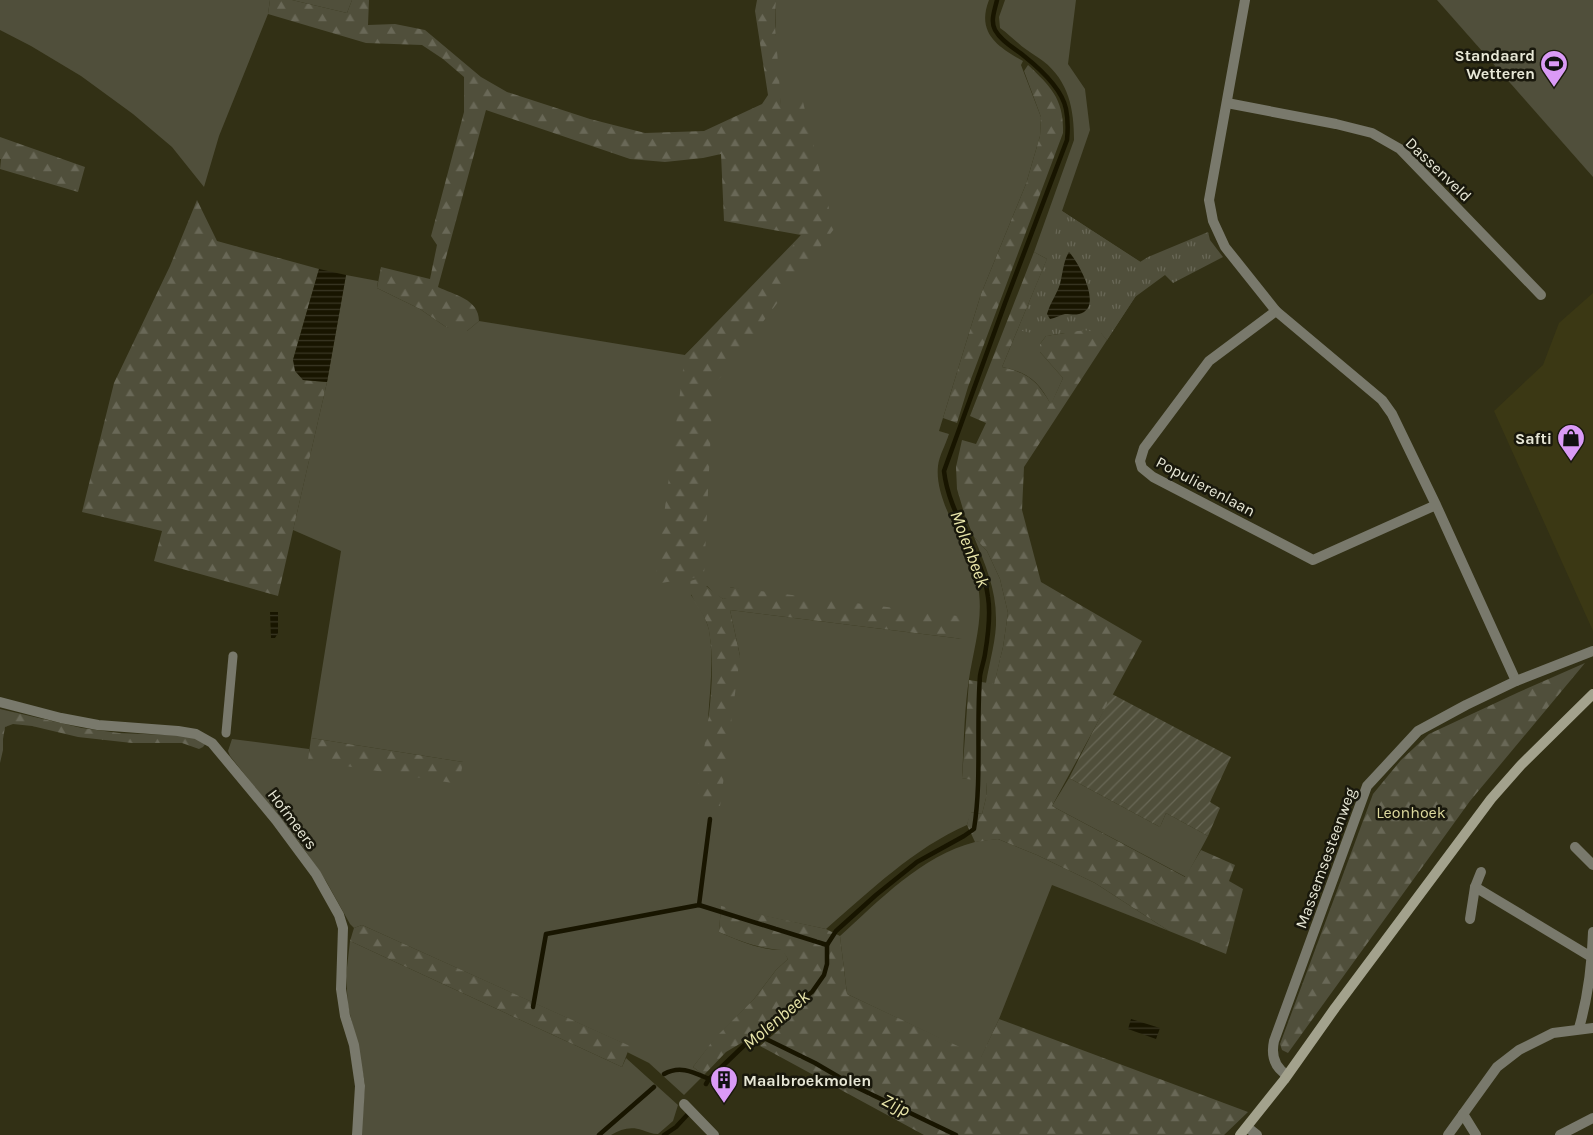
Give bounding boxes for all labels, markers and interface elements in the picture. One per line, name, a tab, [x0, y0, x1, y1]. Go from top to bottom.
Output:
place label: Standaard Wetteren	[1455, 46, 1535, 83]
sports icon: Standaard Wetteren	[1539, 49, 1569, 88]
street label: Dassenveld	[1402, 133, 1476, 205]
shop icon: Safti	[1556, 423, 1586, 462]
place label: Safti	[1515, 429, 1552, 448]
street label: Populierenlaan	[1153, 452, 1259, 521]
water label: Molenbeek	[945, 507, 995, 591]
street label: Hofmeers	[264, 785, 321, 853]
street label: Massemsesteenweg	[1291, 785, 1360, 931]
park label: Leonhoek	[1376, 803, 1446, 822]
water label: Molenbeek	[738, 985, 815, 1054]
building icon: Maalbroekmolen	[709, 1065, 739, 1104]
place label: Maalbroekmolen	[743, 1071, 871, 1090]
water label: Zijp	[878, 1089, 914, 1122]

